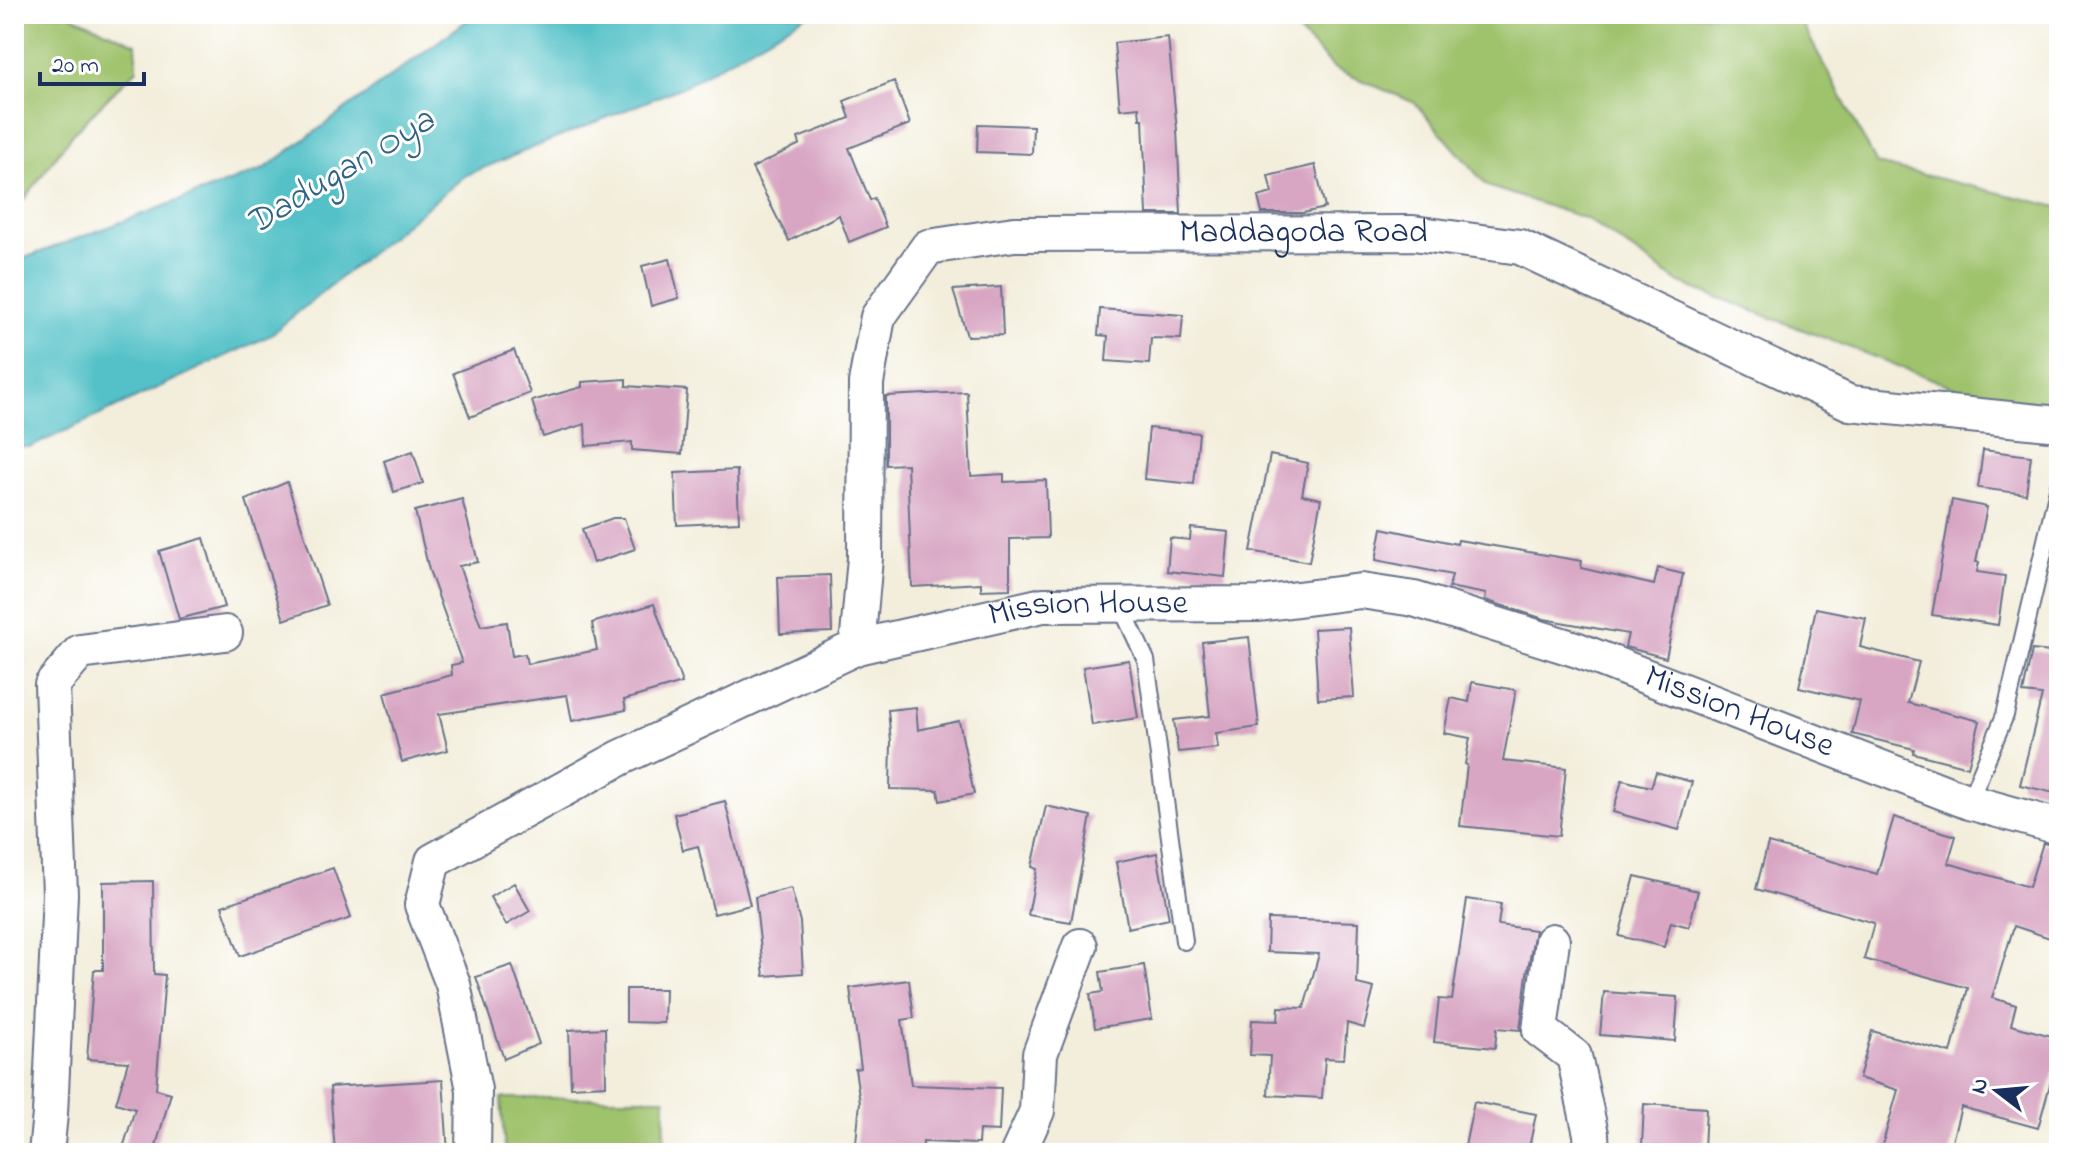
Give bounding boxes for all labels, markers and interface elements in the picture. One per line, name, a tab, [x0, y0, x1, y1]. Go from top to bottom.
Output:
scale bar	[40, 36, 144, 86]
text: 20 m	[52, 49, 99, 84]
water label: Dadugan Oya	[236, 95, 446, 250]
street label: Maddagoda Road	[1179, 208, 1431, 260]
street label: Mission House	[984, 579, 1189, 642]
street label: Mission House	[1637, 653, 1842, 772]
north arrow	[1957, 1051, 2037, 1131]
text: N	[1963, 1075, 1998, 1098]

